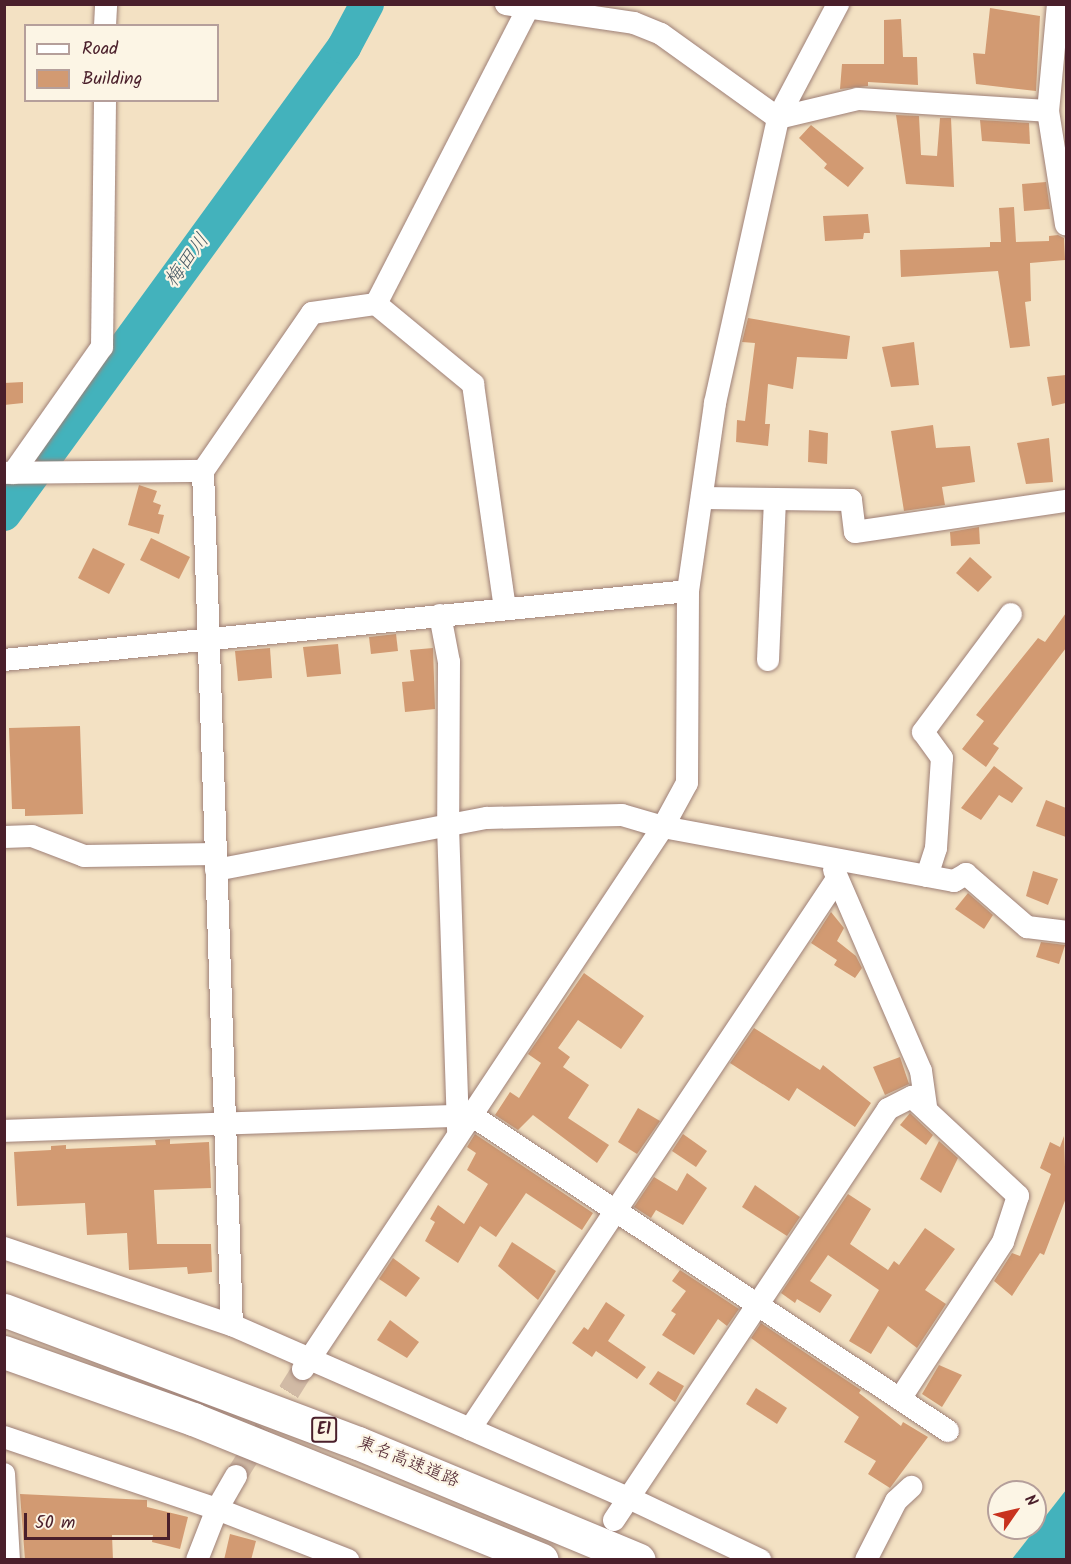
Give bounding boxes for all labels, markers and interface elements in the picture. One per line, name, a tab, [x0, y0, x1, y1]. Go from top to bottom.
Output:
legend	[24, 24, 219, 102]
text: Road	[82, 35, 118, 64]
text: Building	[82, 65, 142, 94]
water label: 梅田川	[161, 230, 215, 292]
road number: E1	[310, 1417, 338, 1443]
street label: 東名高速道路	[354, 1433, 462, 1493]
north arrow	[987, 1480, 1047, 1540]
text: N	[1017, 1490, 1044, 1512]
scale bar	[27, 1501, 172, 1539]
text: 50 m	[35, 1509, 75, 1538]

